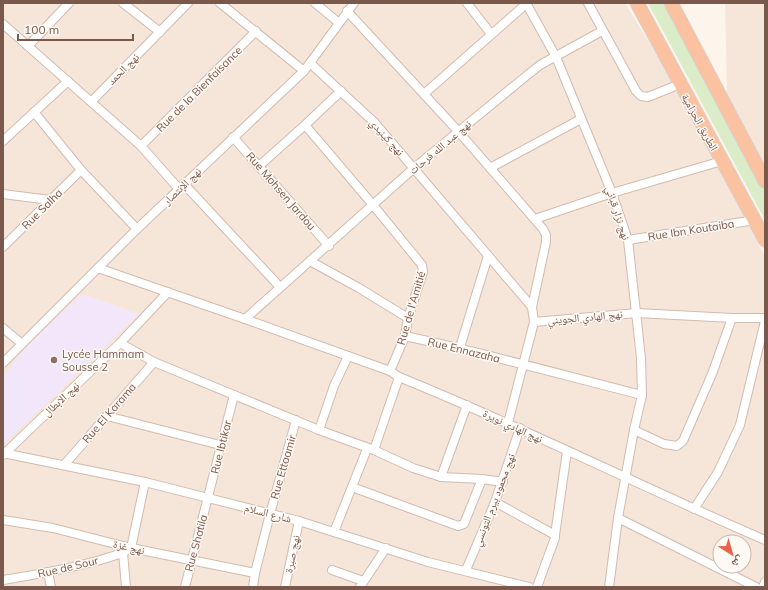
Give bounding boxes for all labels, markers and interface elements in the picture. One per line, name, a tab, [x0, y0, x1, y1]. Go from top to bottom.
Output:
scale bar	[18, 16, 133, 42]
text: 100 m	[24, 22, 59, 37]
street label: Rue de la Bienfaisance	[153, 43, 245, 135]
street label: نهج الحمد	[104, 50, 142, 88]
street label: الطريق الحزامية	[679, 91, 721, 153]
street label: نهج كينيدي	[365, 116, 407, 160]
street label: نهج عبد الله فرحات	[406, 117, 474, 177]
street label: Rue Mohsen Jardou	[243, 149, 319, 233]
street label: نهج الإنتصار	[159, 164, 204, 209]
street label: نهج نزار قباني	[601, 184, 633, 242]
street label: Rue Salha	[19, 186, 65, 232]
street label: Rue Ibn Koutaiba	[647, 216, 735, 244]
street label: Rue de l'Amitié	[394, 269, 428, 347]
street label: نهج الهادي الجويني	[547, 307, 623, 329]
street label: Rue Ennazaha	[426, 334, 502, 366]
place label: Lycée Hammam Sousse 2	[62, 347, 144, 374]
marker: Lycée Hammam Sousse 2	[49, 355, 59, 365]
street label: نهج الابطال	[40, 379, 82, 419]
street label: Rue El Karama	[79, 380, 139, 446]
street label: نهج الهادي نويرة	[480, 406, 545, 448]
street label: Rue Ibtikar	[208, 419, 234, 475]
street label: Rue Ettaamir	[267, 433, 299, 501]
street label: نهج محمود بيرم التونسي	[470, 452, 520, 549]
street label: شارع السلام	[243, 500, 293, 526]
street label: Rue Shatila	[182, 513, 210, 573]
street label: نهج صبرة	[281, 534, 303, 574]
north arrow	[712, 534, 752, 574]
street label: نهج غزة	[112, 537, 146, 557]
text: ش	[728, 552, 747, 571]
street label: Rue de Sour	[36, 553, 100, 581]

